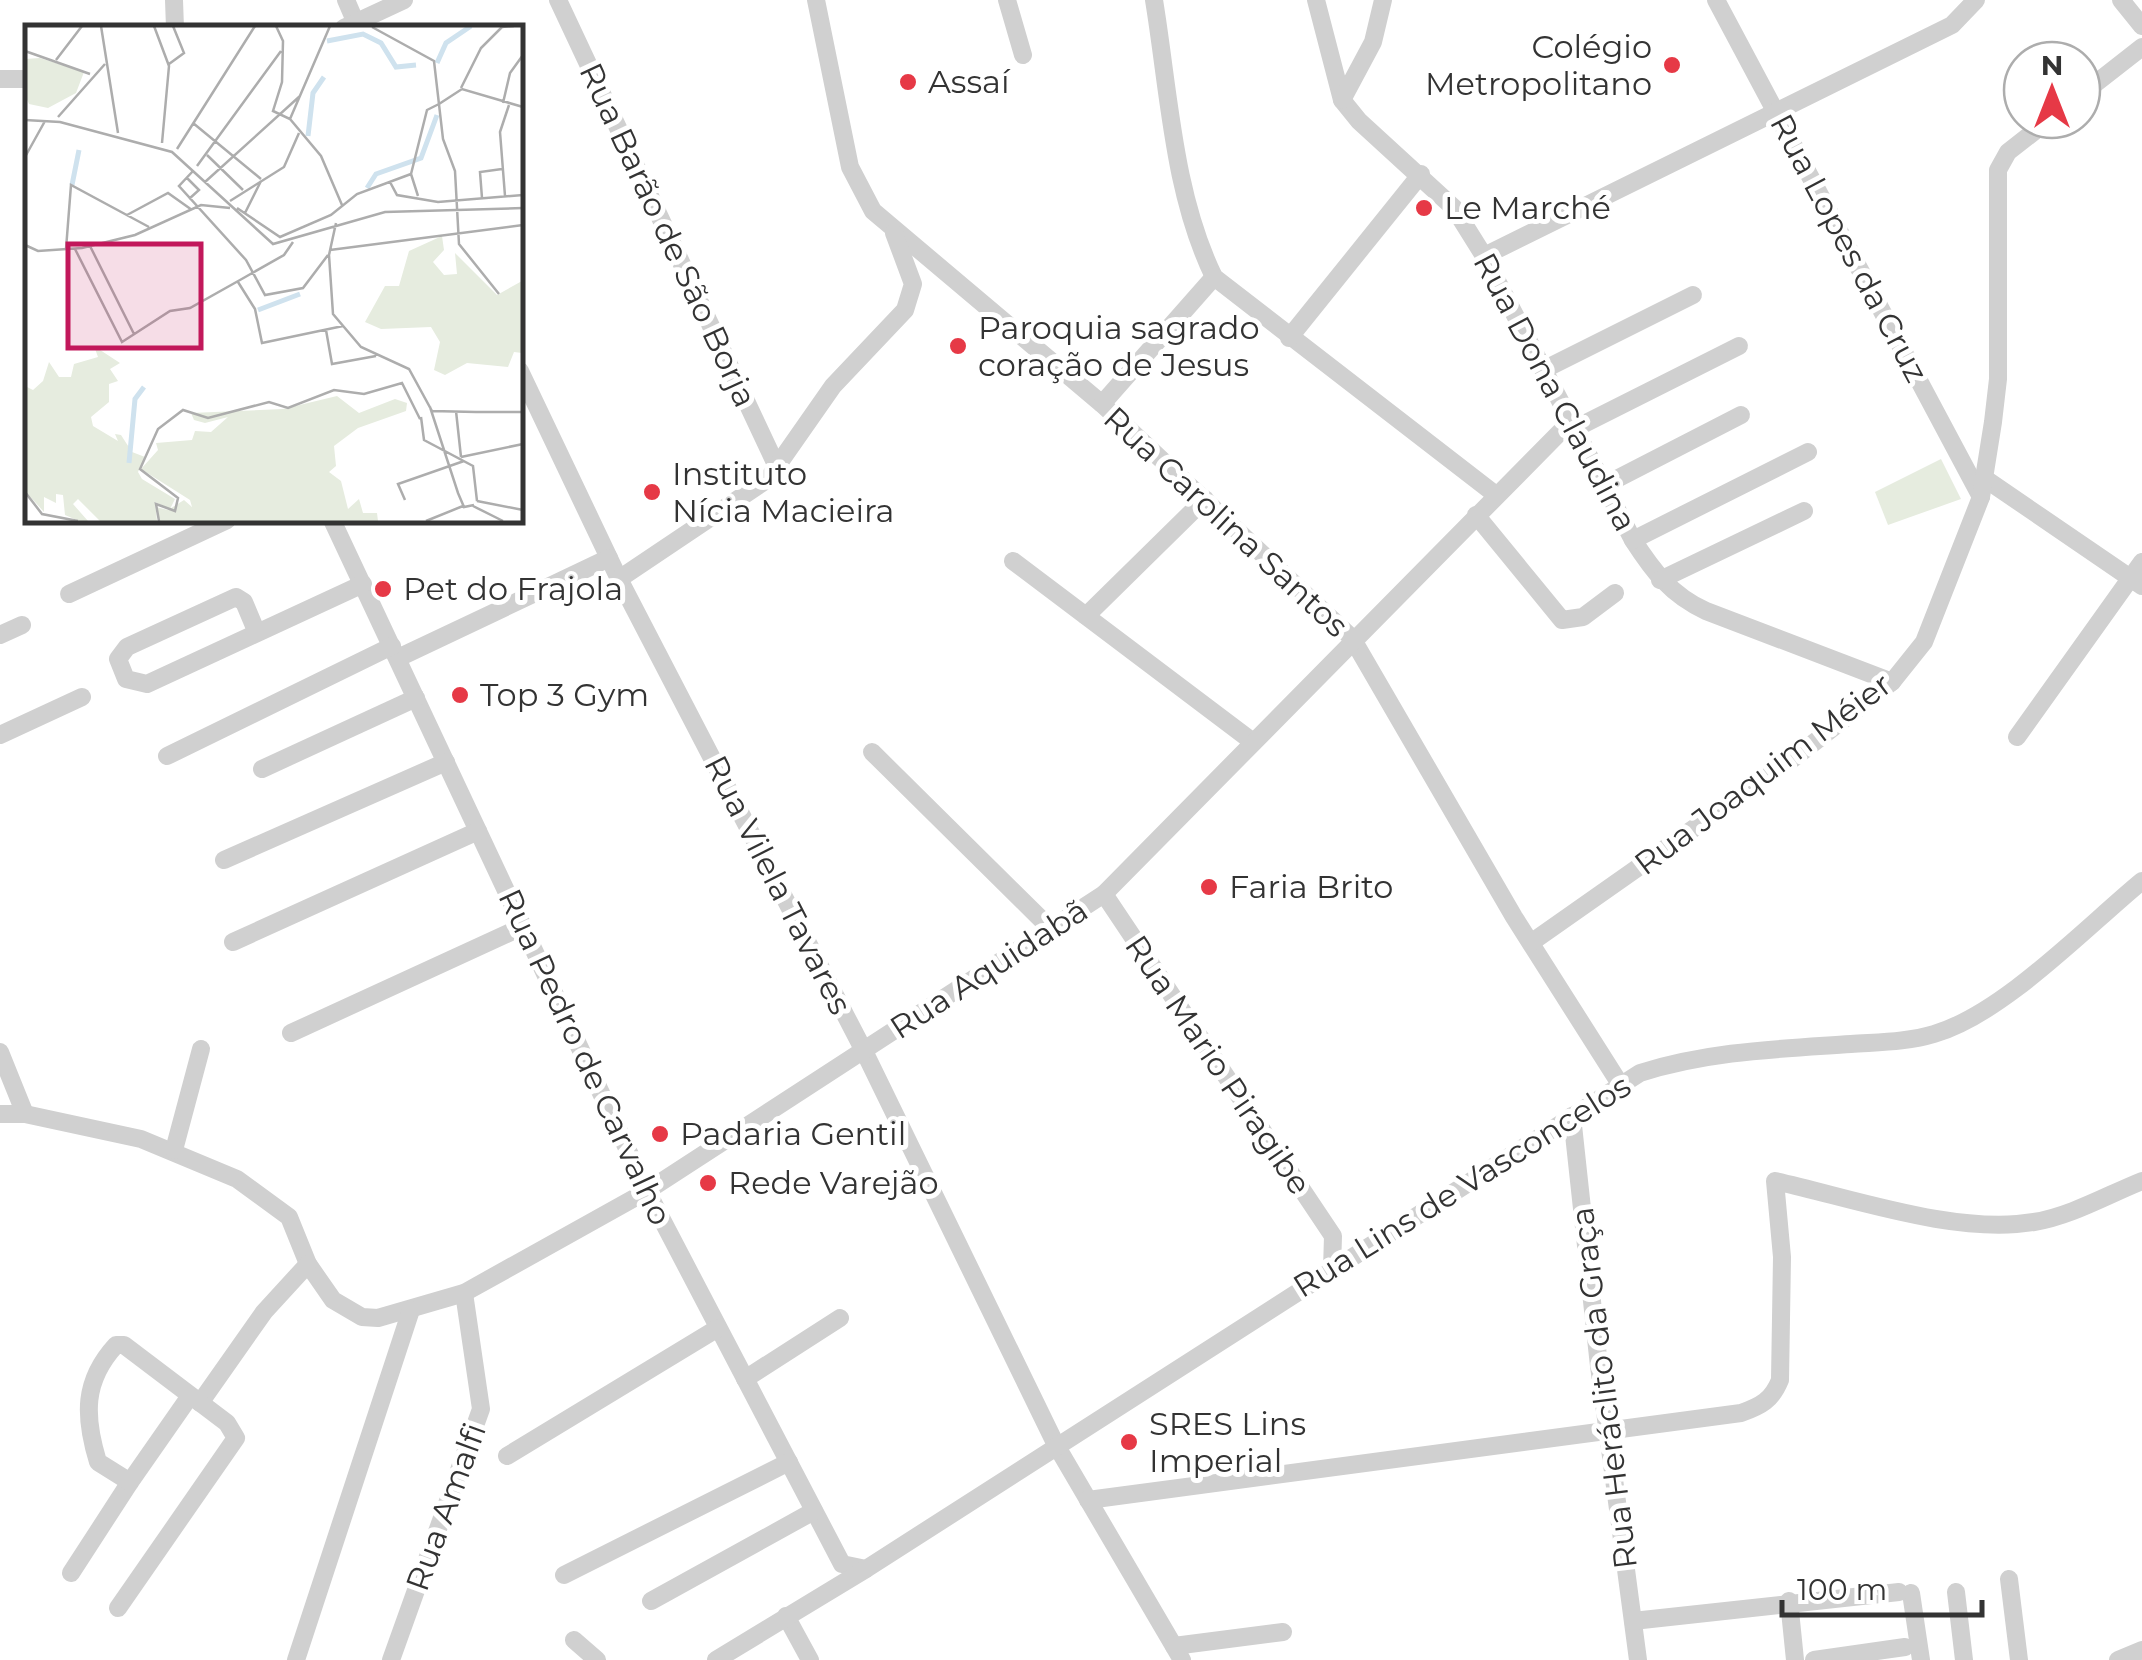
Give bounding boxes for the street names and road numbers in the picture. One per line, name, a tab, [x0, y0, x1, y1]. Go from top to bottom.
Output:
street label: Rua Barão de São Borja	[572, 57, 765, 413]
street label: Rua Lopes da Cruz	[1762, 107, 1937, 388]
street label: Rua Dona Claudina	[1466, 246, 1645, 538]
street label: Rua Carolina Santos	[1096, 398, 1357, 645]
street label: Rua Joaquim Méier	[1627, 664, 1899, 883]
street label: Rua Vilela Tavares	[696, 749, 861, 1021]
street label: Rua Pedro de Carvalho	[490, 883, 681, 1231]
street label: Rua Aquidabã	[883, 890, 1095, 1047]
street label: Rua Mario Piragibe	[1117, 928, 1320, 1202]
street label: Rua Lins de Vasconcelos	[1286, 1066, 1638, 1306]
street label: Rua Heráclito da Graça	[1562, 1205, 1645, 1571]
street label: Rua Amalfi	[397, 1418, 494, 1596]

